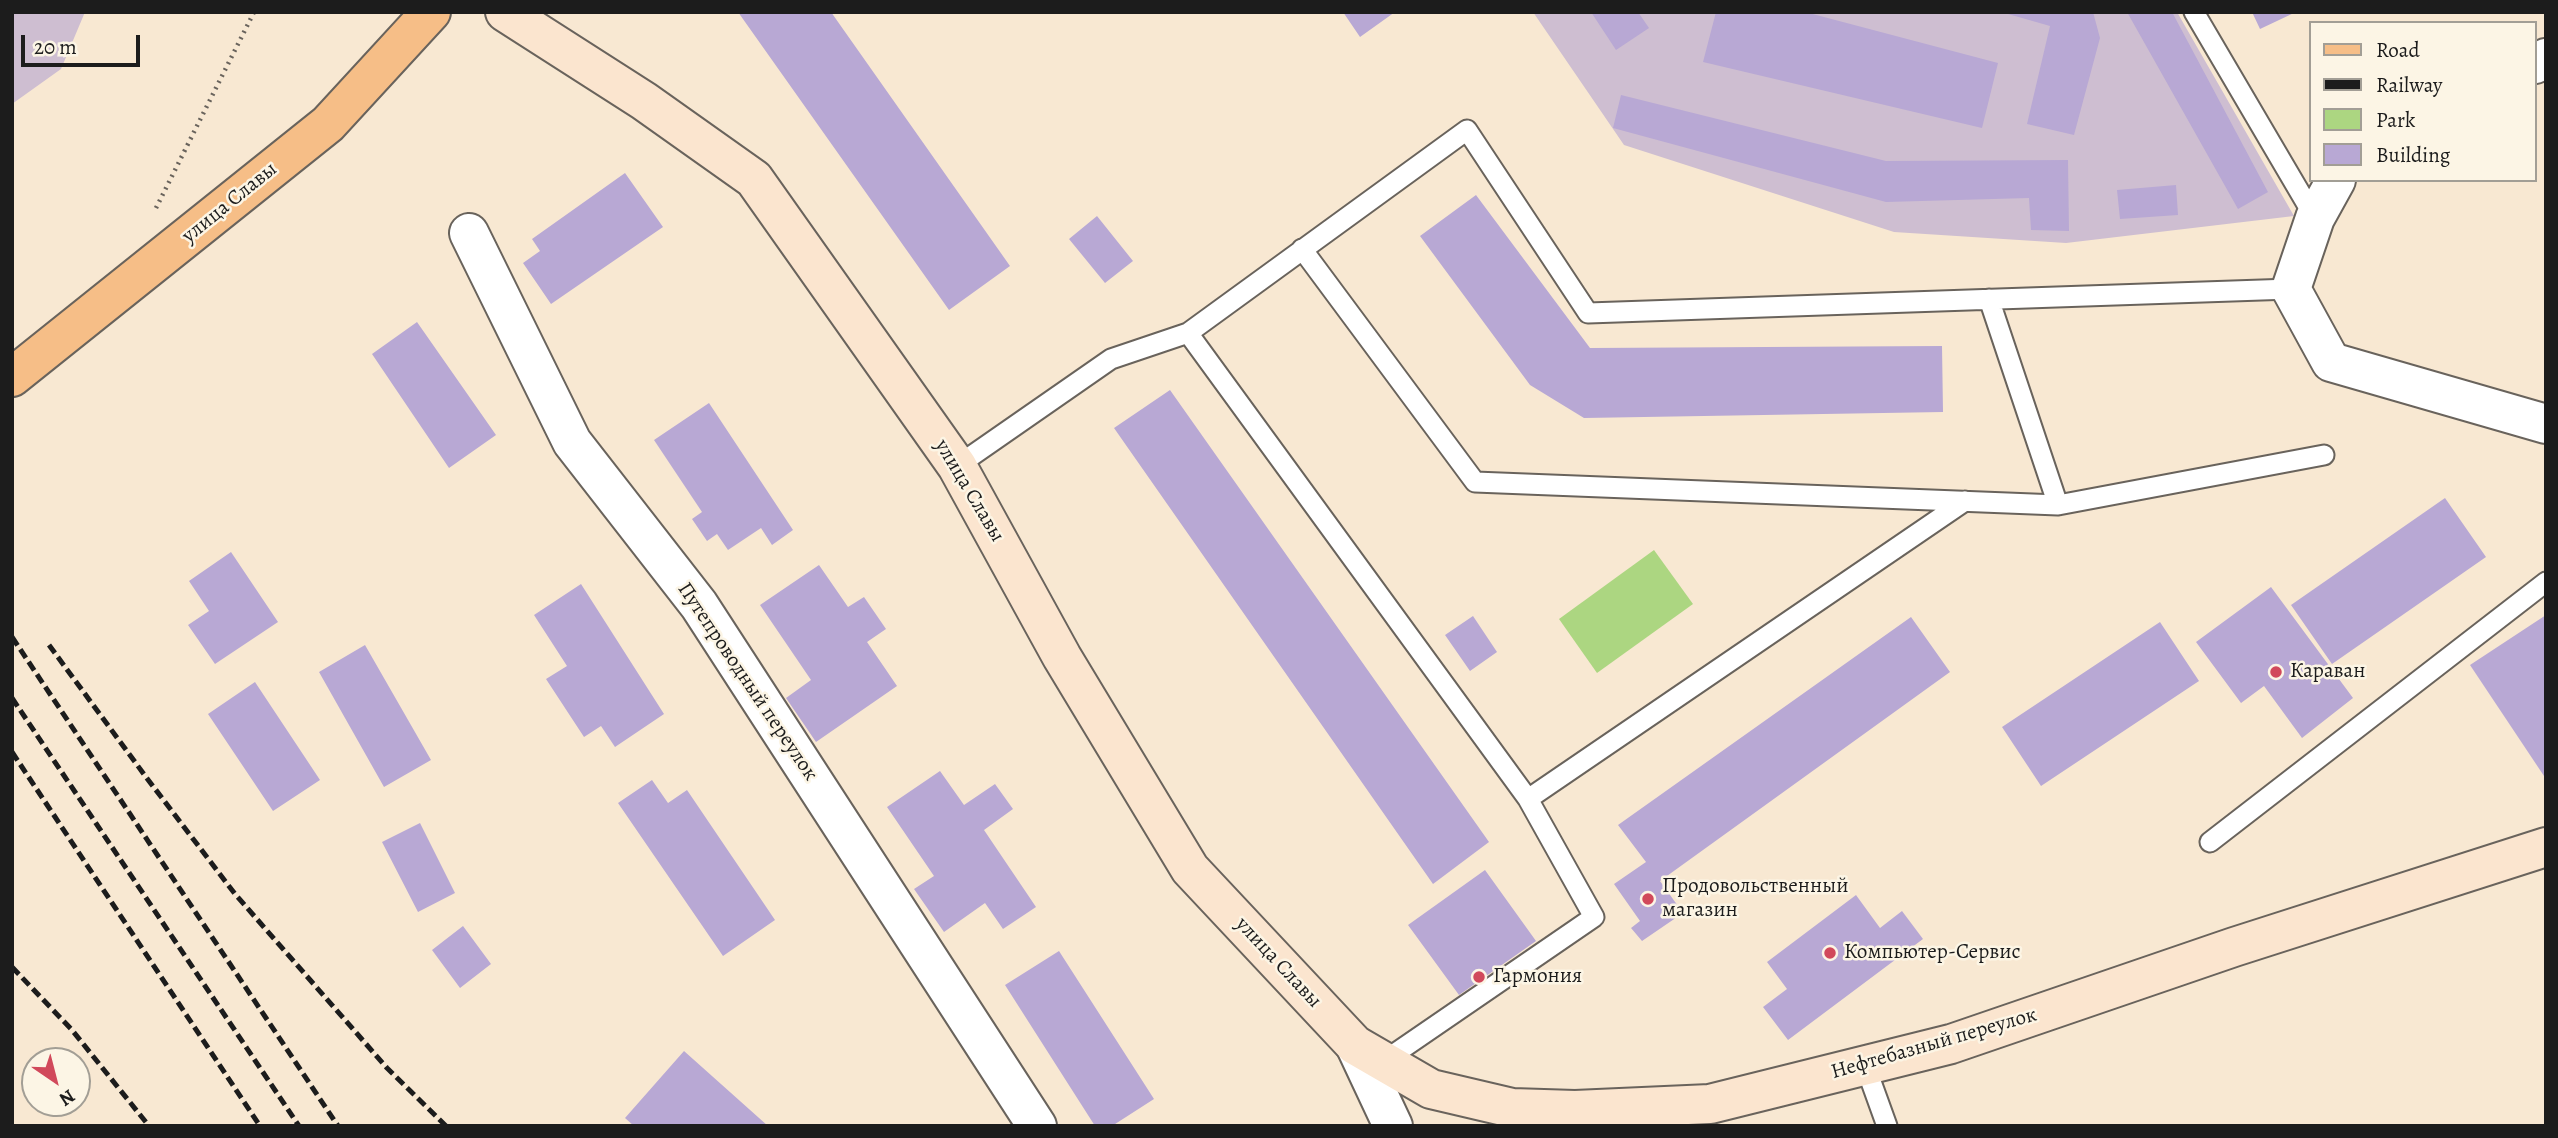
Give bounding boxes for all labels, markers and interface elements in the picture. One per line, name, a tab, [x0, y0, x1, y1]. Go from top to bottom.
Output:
scale bar	[24, 21, 144, 65]
legend	[2310, 21, 2537, 182]
text: 20 m	[34, 33, 77, 61]
text: Road	[2376, 36, 2420, 64]
text: Railway	[2376, 71, 2442, 99]
text: Park	[2376, 106, 2415, 134]
text: Building	[2376, 141, 2450, 169]
street label: улица Славы	[177, 157, 283, 249]
street label: улица Славы	[929, 435, 1009, 547]
street label: Путепроводный переулок	[671, 578, 823, 786]
place label: Караван	[2290, 659, 2365, 685]
marker: Караван	[2268, 664, 2284, 680]
place label: Продовольственный магазин	[1662, 874, 1848, 924]
marker: Продовольственный магазин	[1640, 891, 1656, 907]
street label: улица Славы	[1230, 912, 1326, 1014]
place label: Компьютер-Сервис	[1844, 940, 2021, 966]
marker: Компьютер-Сервис	[1822, 945, 1838, 961]
place label: Гармония	[1493, 964, 1582, 990]
marker: Гармония	[1471, 969, 1487, 985]
street label: Нефтебазный переулок	[1828, 1003, 2040, 1085]
north arrow	[21, 1047, 91, 1117]
text: N	[54, 1083, 80, 1112]

